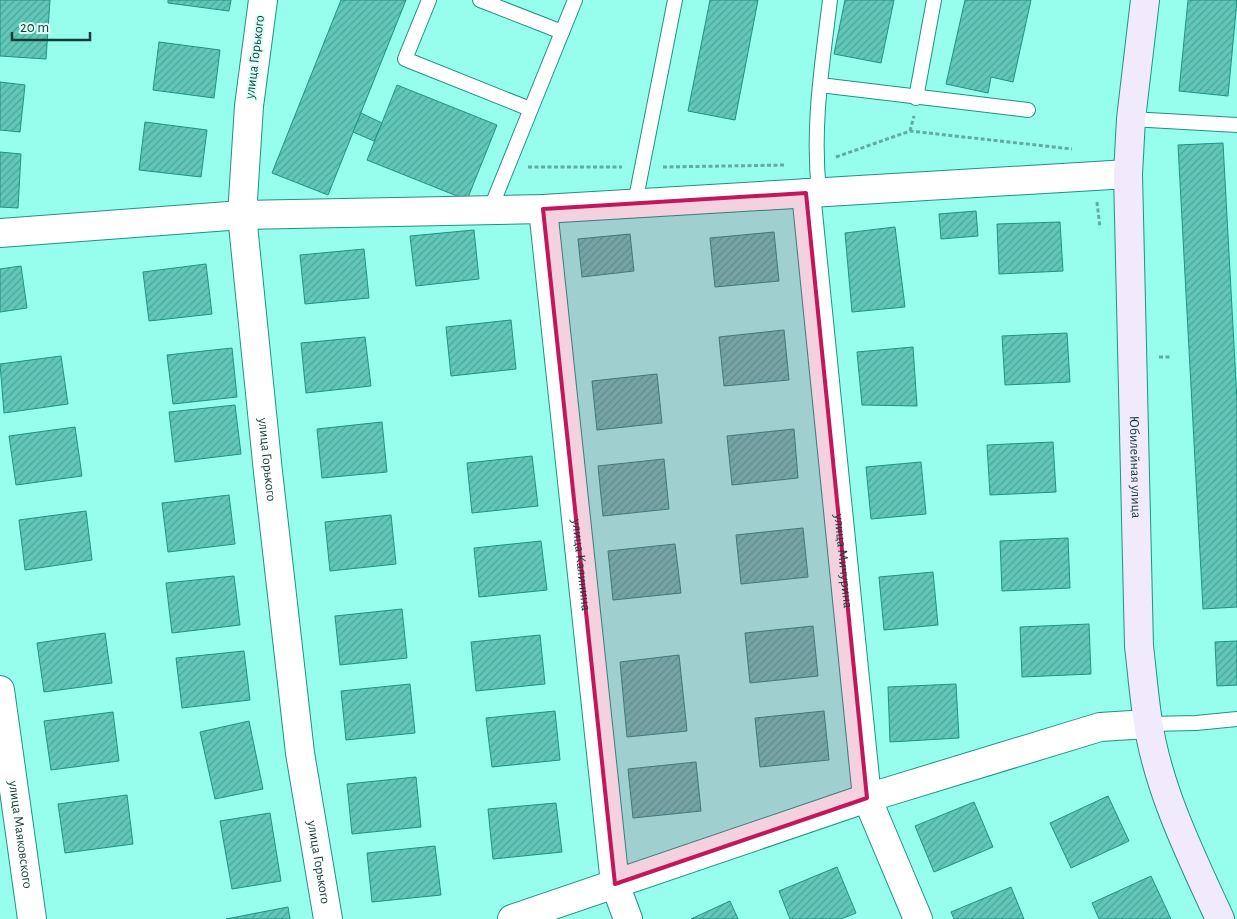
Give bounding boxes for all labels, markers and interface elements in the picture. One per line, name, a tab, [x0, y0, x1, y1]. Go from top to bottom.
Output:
scale bar	[12, 10, 90, 42]
street label: улица Горького	[243, 14, 267, 101]
text: 20 m	[20, 20, 49, 35]
street label: Юбилейная улица	[1127, 415, 1143, 519]
street label: улица Горького	[255, 416, 278, 502]
street label: улица Мичурина	[831, 512, 855, 610]
street label: улица Калинина	[569, 517, 593, 612]
street label: улица Маяковского	[6, 779, 35, 890]
street label: улица Горького	[304, 819, 332, 905]

